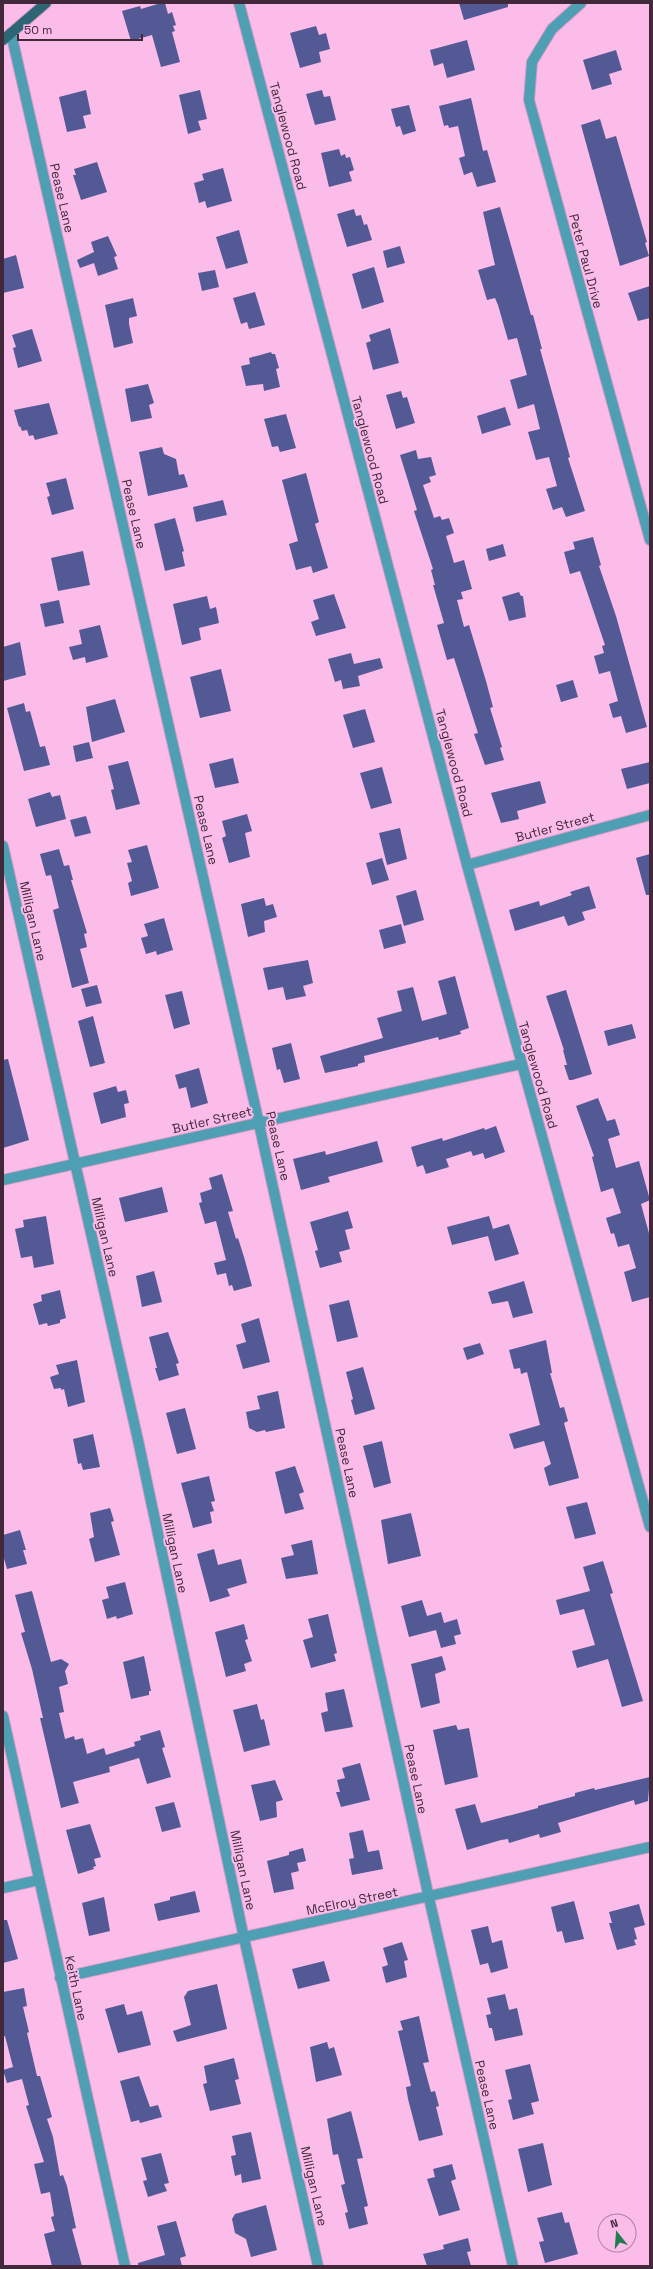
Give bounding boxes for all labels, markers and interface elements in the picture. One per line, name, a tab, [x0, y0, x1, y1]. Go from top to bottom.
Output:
scale bar	[18, 16, 142, 42]
text: 50 m	[24, 22, 52, 38]
street label: Tanglewood Road	[265, 80, 311, 192]
street label: Pease Lane	[46, 162, 78, 234]
street label: Peter Paul Drive	[565, 212, 607, 310]
street label: Tanglewood Road	[347, 394, 393, 506]
street label: Pease Lane	[118, 478, 150, 550]
street label: Tanglewood Road	[431, 707, 477, 819]
street label: Pease Lane	[190, 794, 222, 866]
street label: Butler Street	[513, 808, 597, 846]
street label: Milligan Lane	[16, 879, 50, 963]
street label: Tanglewood Road	[515, 1019, 561, 1131]
street label: Butler Street	[170, 1103, 254, 1137]
street label: Pease Lane	[262, 1110, 294, 1182]
street label: Milligan Lane	[88, 1195, 122, 1279]
street label: Pease Lane	[331, 1427, 363, 1499]
street label: Milligan Lane	[158, 1511, 192, 1595]
street label: Pease Lane	[400, 1743, 432, 1815]
street label: Milligan Lane	[226, 1828, 260, 1912]
street label: McElroy Street	[305, 1883, 399, 1919]
street label: Keith Lane	[61, 1954, 91, 2022]
street label: Pease Lane	[471, 2059, 503, 2131]
street label: Milligan Lane	[297, 2144, 331, 2228]
north arrow	[597, 2213, 637, 2253]
text: N	[609, 2216, 620, 2231]

